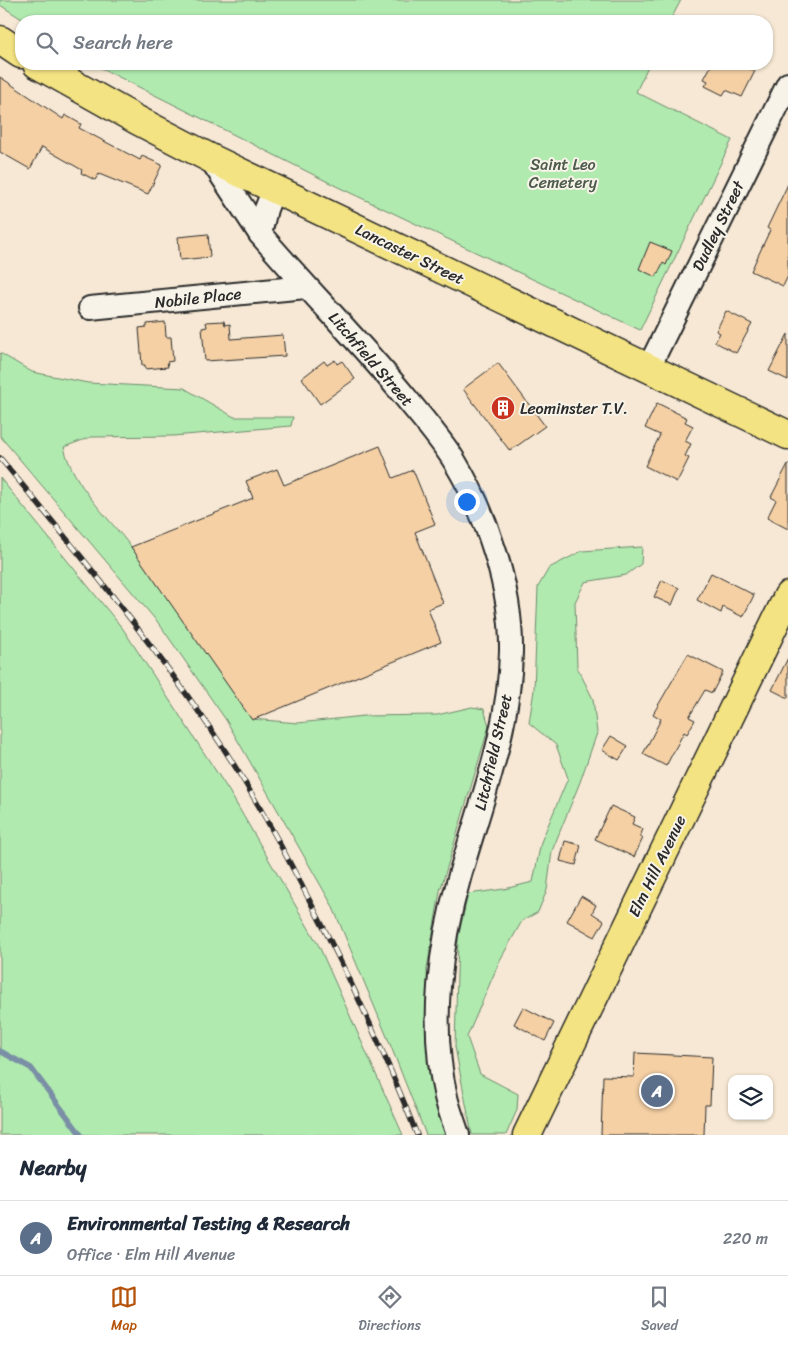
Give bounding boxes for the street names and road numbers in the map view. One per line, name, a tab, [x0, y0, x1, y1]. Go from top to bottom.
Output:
street label: Dudley Street	[684, 175, 753, 276]
street label: Lancaster Street	[350, 215, 470, 293]
street label: Nobile Place	[153, 279, 243, 317]
street label: Litchfield Street	[321, 305, 421, 413]
street label: Litchfield Street	[465, 691, 521, 813]
street label: Elm Hill Avenue	[620, 810, 694, 922]

